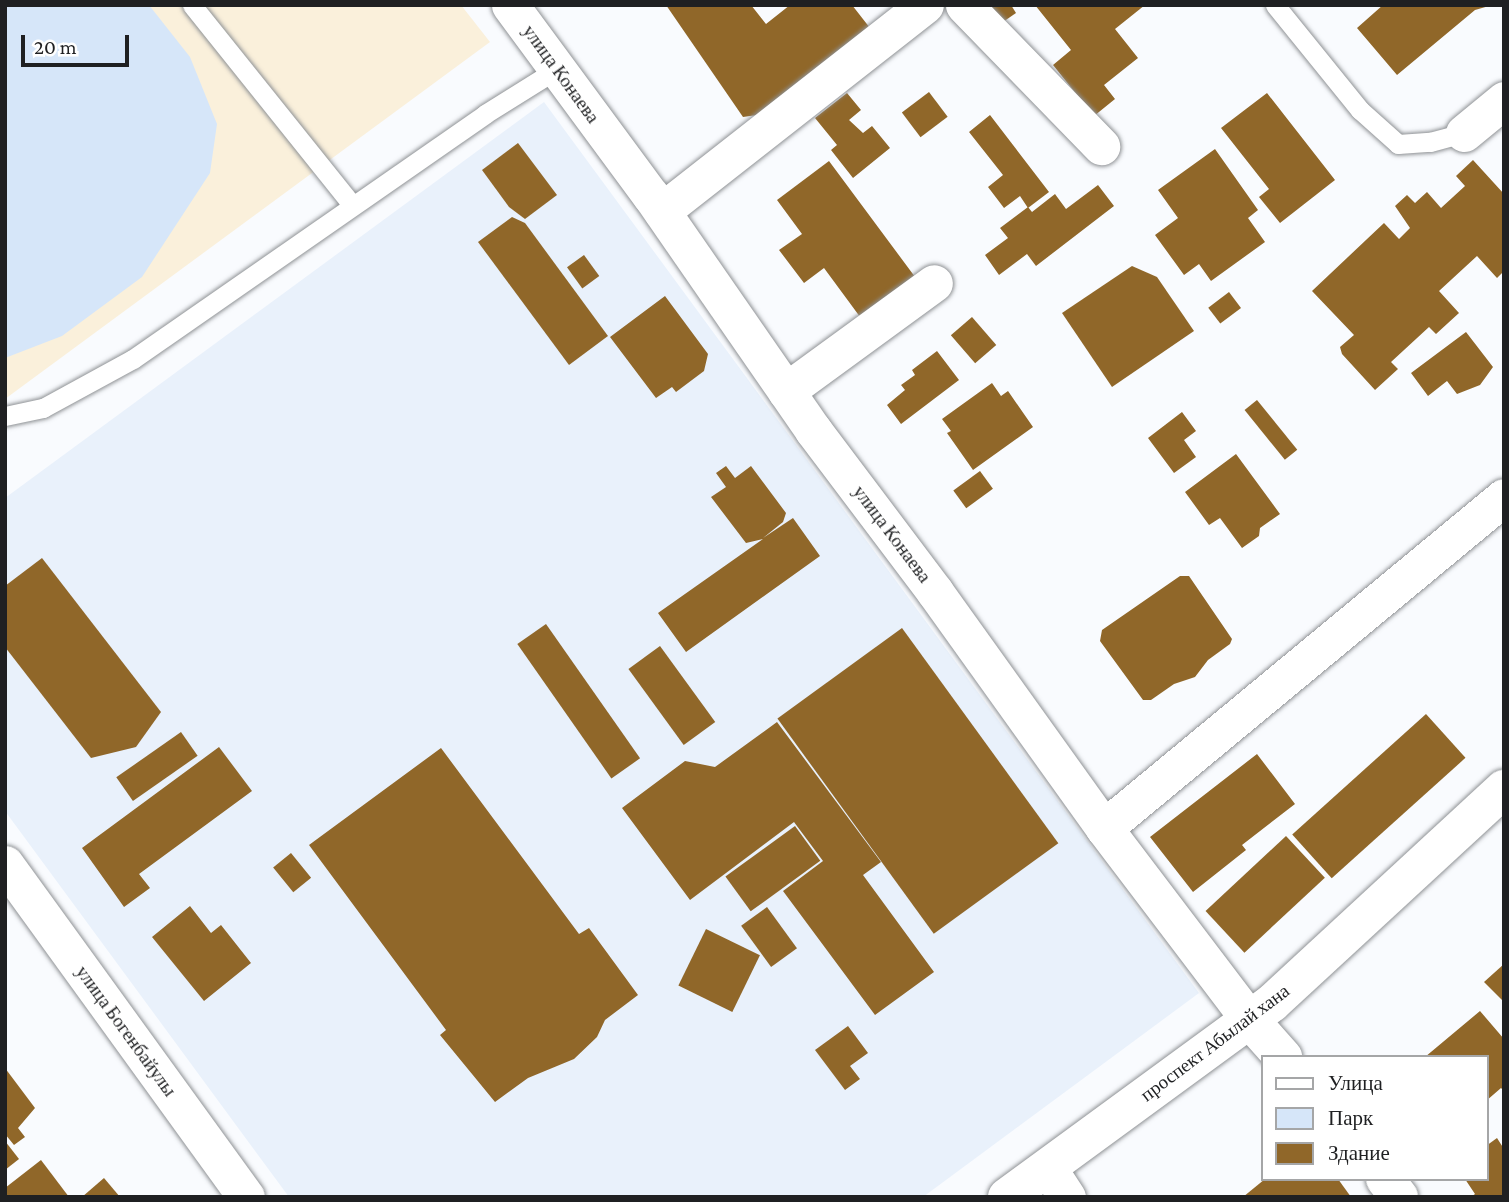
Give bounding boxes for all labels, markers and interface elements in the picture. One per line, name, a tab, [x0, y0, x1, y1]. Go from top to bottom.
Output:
street label: улица Конаева	[518, 20, 604, 128]
scale bar	[24, 21, 133, 65]
text: 20 m	[34, 35, 77, 59]
street label: улица Конаева	[848, 481, 936, 587]
street label: улица Богенбайулы	[71, 961, 181, 1101]
street label: проспект Абылай хана	[1136, 980, 1294, 1106]
legend	[1260, 1055, 1488, 1181]
text: Улица	[1328, 1071, 1383, 1095]
text: Парк	[1328, 1106, 1373, 1130]
text: Здание	[1328, 1141, 1390, 1165]

